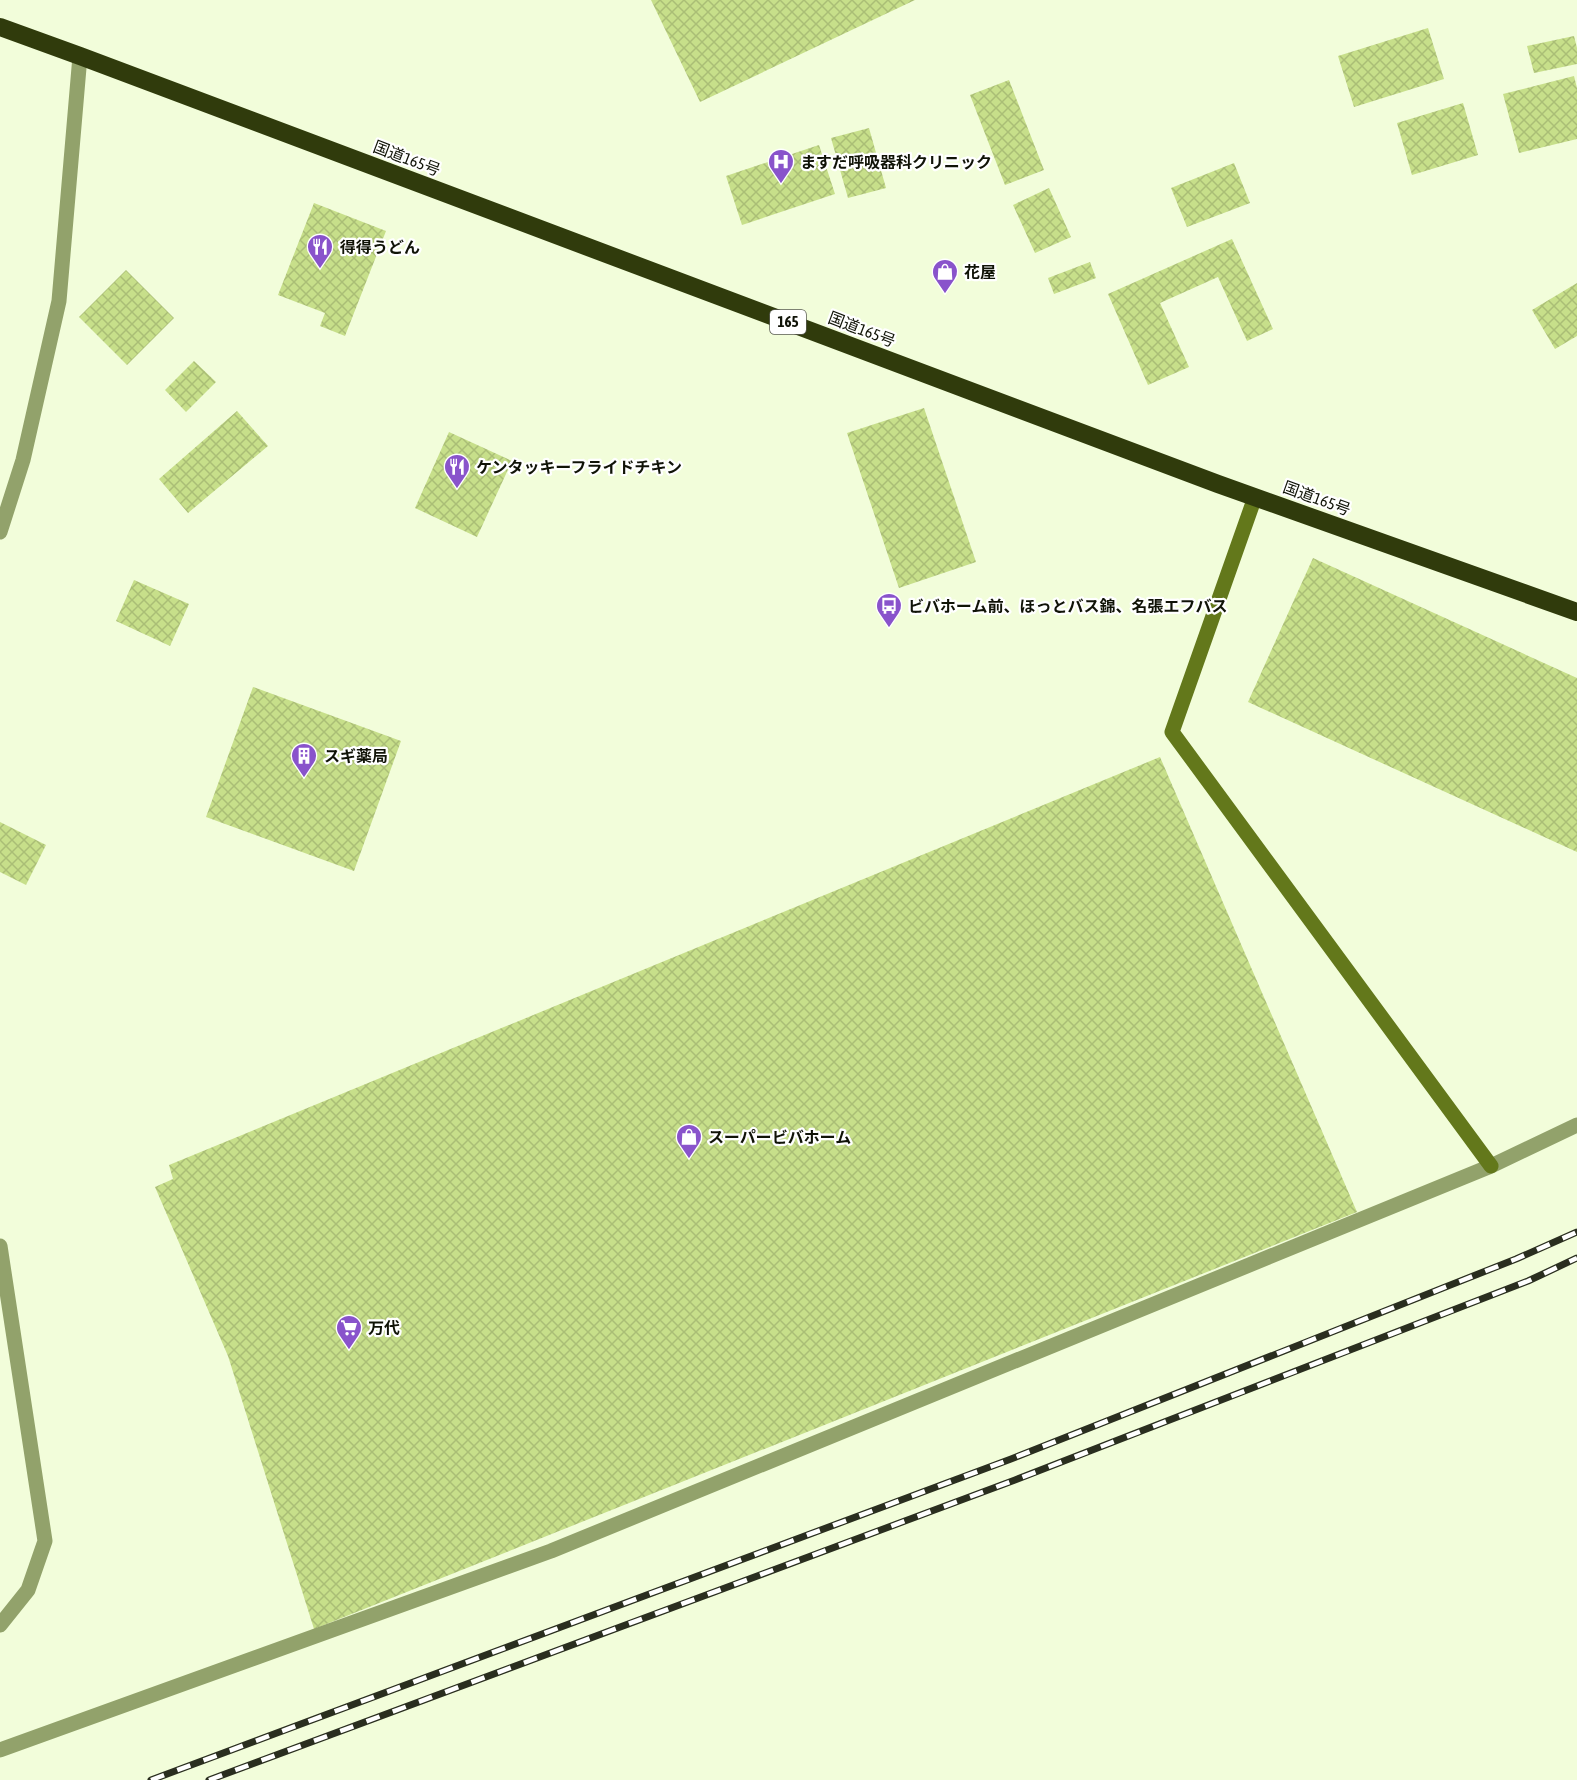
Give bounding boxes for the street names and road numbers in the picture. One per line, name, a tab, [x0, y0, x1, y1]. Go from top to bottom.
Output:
street label: 国道165号	[371, 137, 443, 179]
street label: 国道165号	[826, 308, 898, 350]
road number: 165	[770, 310, 806, 334]
street label: 国道165号	[1281, 477, 1353, 519]

